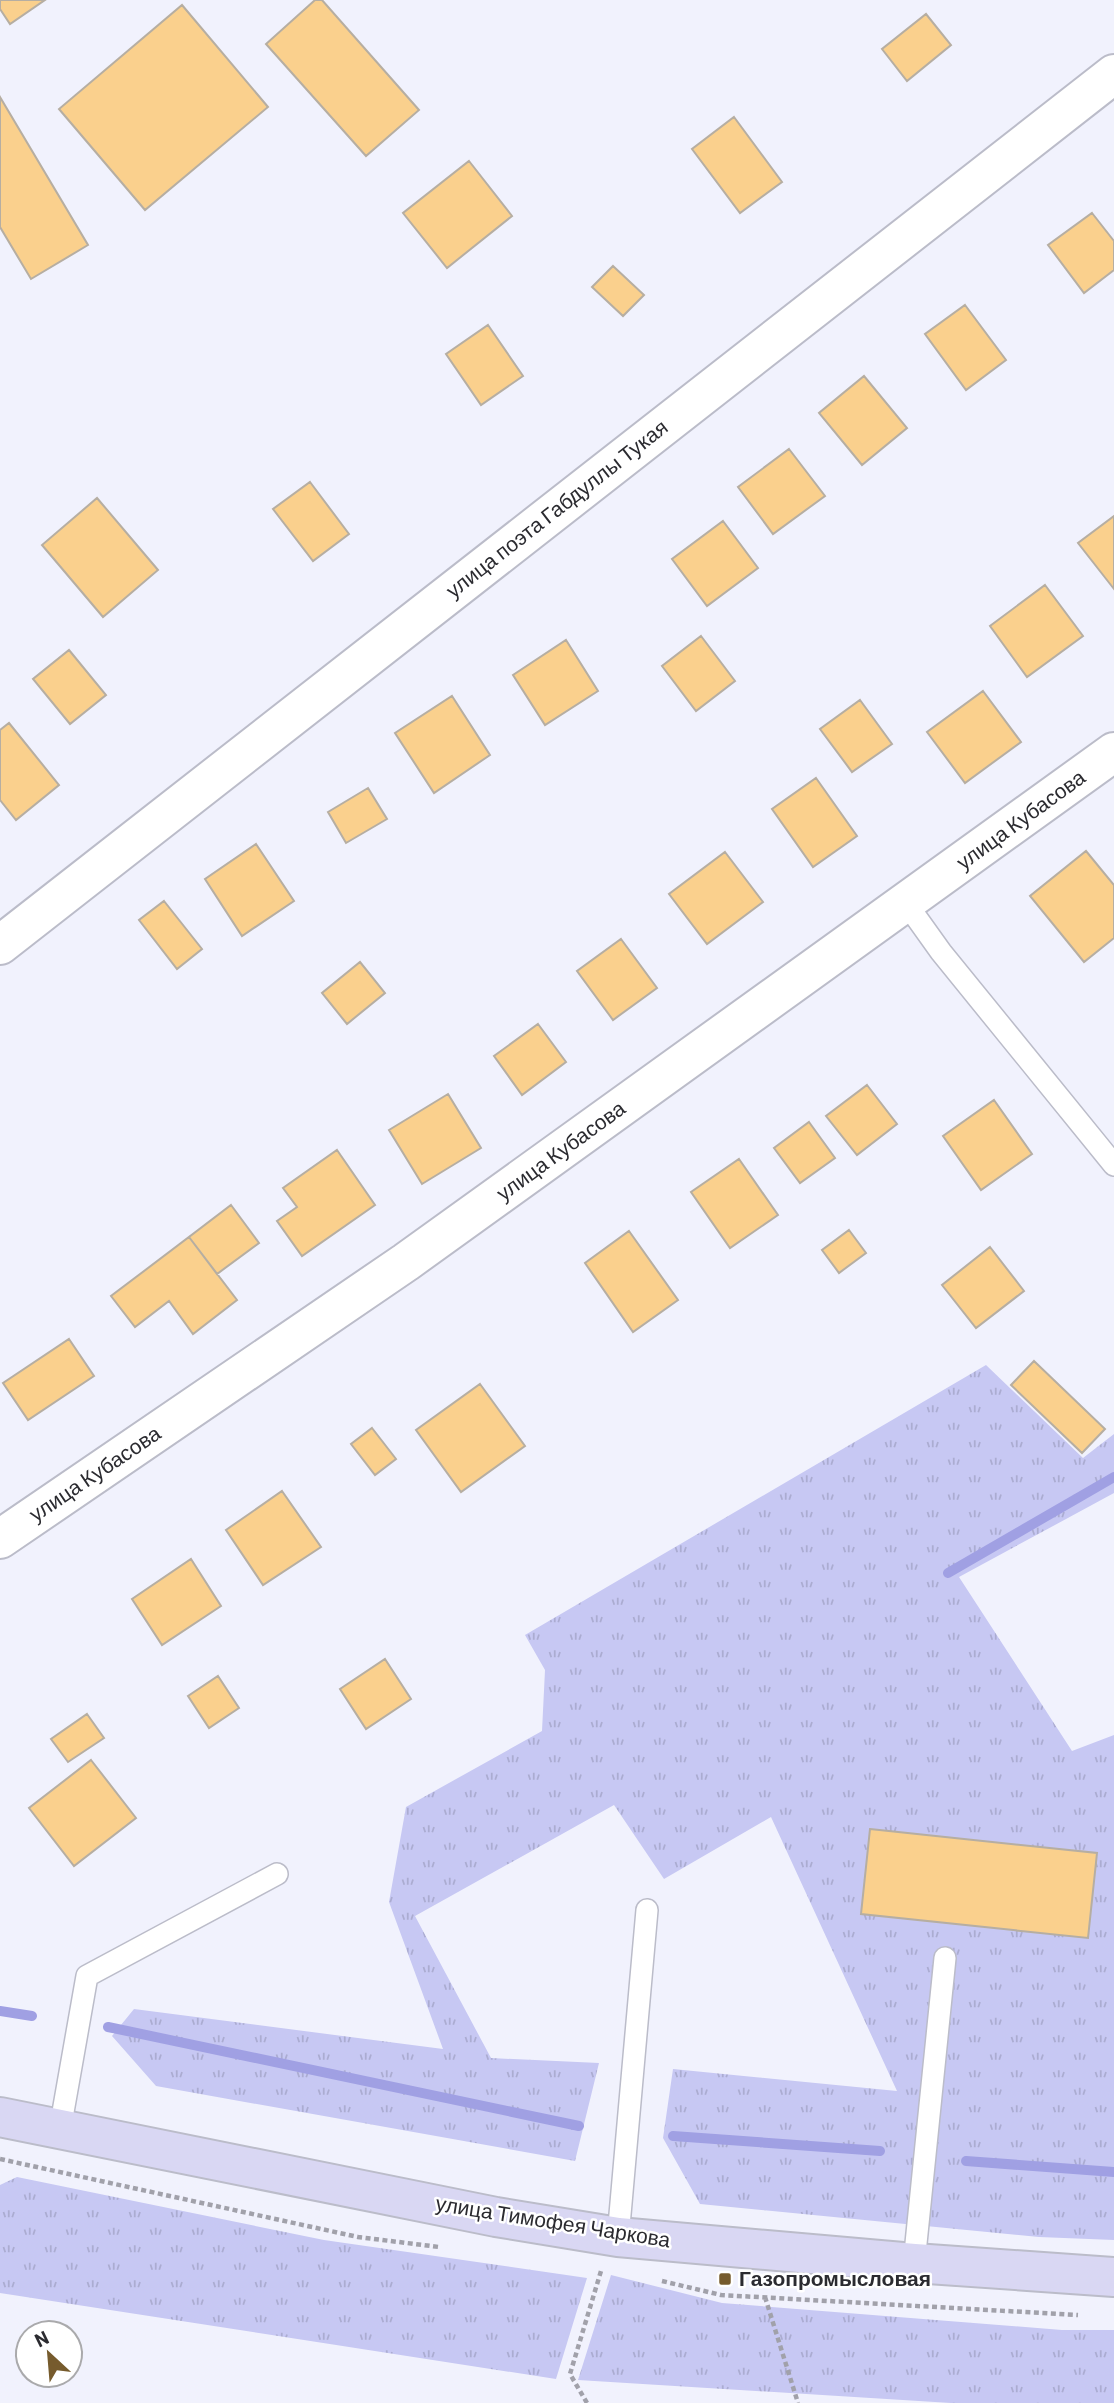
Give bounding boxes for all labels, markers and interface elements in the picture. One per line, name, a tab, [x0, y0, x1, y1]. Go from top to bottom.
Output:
street label: улица поэта Габдуллы Тукая	[440, 413, 672, 602]
street label: улица Кубасова	[951, 763, 1090, 874]
street label: улица Кубасова	[491, 1094, 630, 1205]
street label: улица Кубасова	[24, 1419, 165, 1526]
street label: улица Тимофея Чаркова	[434, 2190, 673, 2251]
place label: Газопромысловая	[739, 2265, 931, 2290]
marker: Газопромысловая	[717, 2271, 733, 2287]
north arrow	[14, 2319, 84, 2389]
text: N	[31, 2325, 52, 2351]

